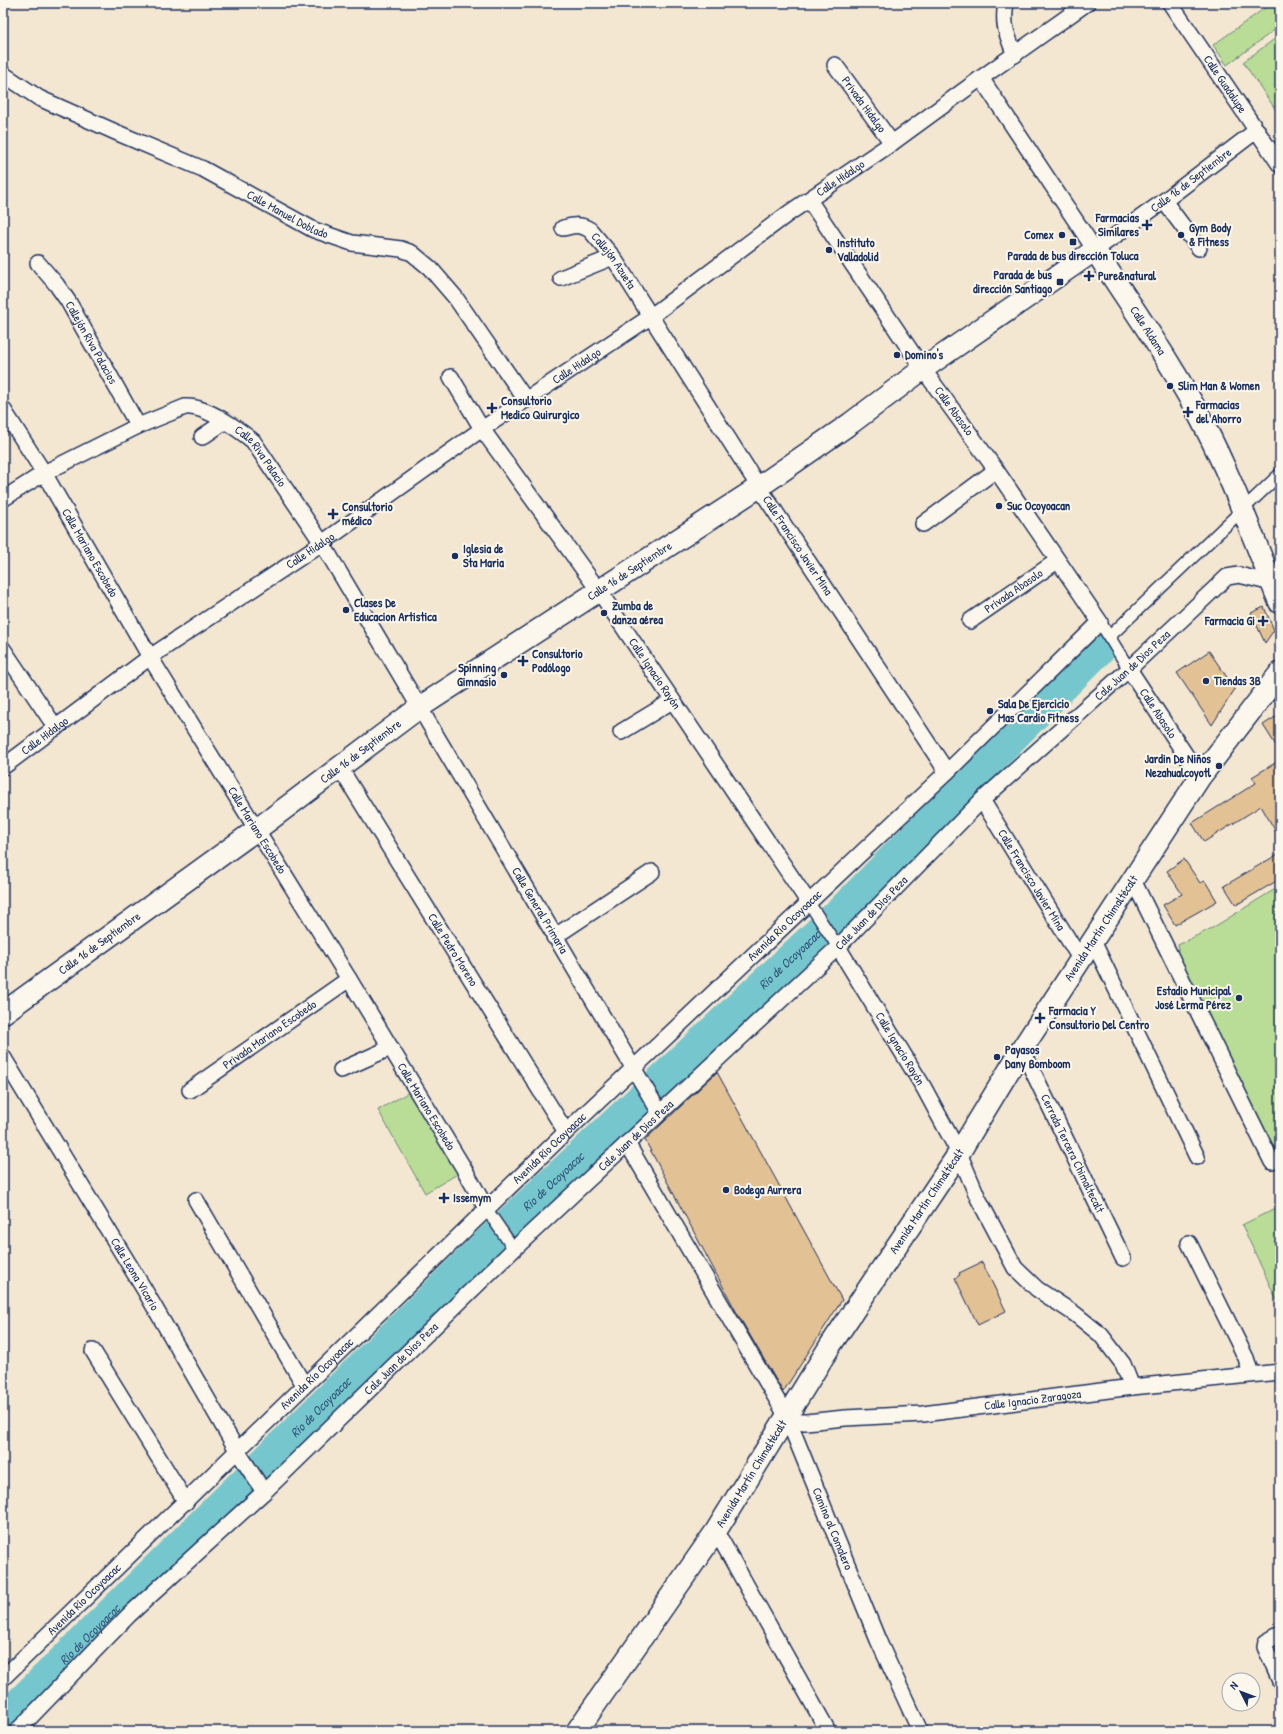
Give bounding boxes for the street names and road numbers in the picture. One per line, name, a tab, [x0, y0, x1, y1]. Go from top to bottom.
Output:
street label: Calle Guadalupe	[1200, 51, 1251, 116]
street label: Privada Hidalgo	[838, 73, 891, 136]
street label: Calle 16 de Septiembre	[1147, 143, 1235, 216]
street label: Calle Hidalgo	[812, 155, 868, 200]
street label: Calle Manuel Doblado	[244, 186, 331, 242]
street label: Callejón Azueta	[588, 228, 640, 292]
street label: Callejón Riva Palacios	[62, 298, 122, 387]
street label: Calle Aldama	[1126, 302, 1171, 358]
street label: Calle Hidalgo	[549, 343, 604, 388]
street label: Calle Abasolo	[931, 383, 978, 439]
street label: Calle Riva Palacio	[231, 421, 291, 490]
street label: Calle Francisco Javier Mina	[759, 492, 837, 599]
street label: Calle Mariano Escobedo	[58, 505, 123, 600]
street label: Calle Hidalgo	[282, 528, 338, 573]
street label: Calle 16 de Septiembre	[584, 537, 675, 604]
street label: Privada Abasolo	[981, 564, 1046, 617]
street label: Cale Juan de Dios Peza	[1090, 626, 1174, 704]
street label: Calle Ignacio Rayón	[625, 634, 685, 712]
street label: Calle Abasolo	[1136, 684, 1181, 742]
street label: Calle Hidalgo	[17, 712, 72, 759]
street label: Calle 16 de Septiembre	[316, 715, 405, 787]
street label: Calle Mariano Escobedo	[224, 783, 291, 877]
street label: Calle Francisco Javier Mina	[994, 826, 1070, 934]
street label: Calle General Primaria	[508, 864, 573, 957]
street label: Avenida Martín Chimaltécalt	[1060, 871, 1142, 984]
street label: Cale Juan de Dios Peza	[831, 872, 911, 953]
street label: Avenida Río Ocoyoacac	[743, 886, 825, 964]
street label: Calle 16 de Septiembre	[55, 907, 144, 978]
street label: Calle Pedro Moreno	[424, 910, 483, 989]
street label: Privada Mariano Escobedo	[219, 995, 320, 1073]
street label: Calle Ignacio Rayón	[872, 1009, 929, 1088]
street label: Calle Mariano Escobedo	[394, 1059, 460, 1153]
street label: Cerrada Tercera Chimaltecalt	[1037, 1091, 1109, 1216]
street label: Cale Juan de Dios Peza	[594, 1095, 677, 1175]
street label: Avenida Río Ocoyoacac	[508, 1108, 590, 1187]
street label: Avenida Martín Chimaltécalt	[885, 1144, 968, 1257]
street label: Calle Leona Vicario	[107, 1234, 164, 1314]
street label: Cale Juan de Dios Peza	[360, 1318, 442, 1399]
street label: Avenida Río Ocoyoacac	[276, 1334, 357, 1413]
street label: Calle Ignacio Zaragoza	[983, 1385, 1082, 1414]
street label: Avenida Martín Chimaltécalt	[711, 1416, 791, 1530]
street label: Camino al Comalero	[809, 1485, 858, 1573]
street label: Avenida Río Ocoyoacac	[43, 1559, 125, 1639]

